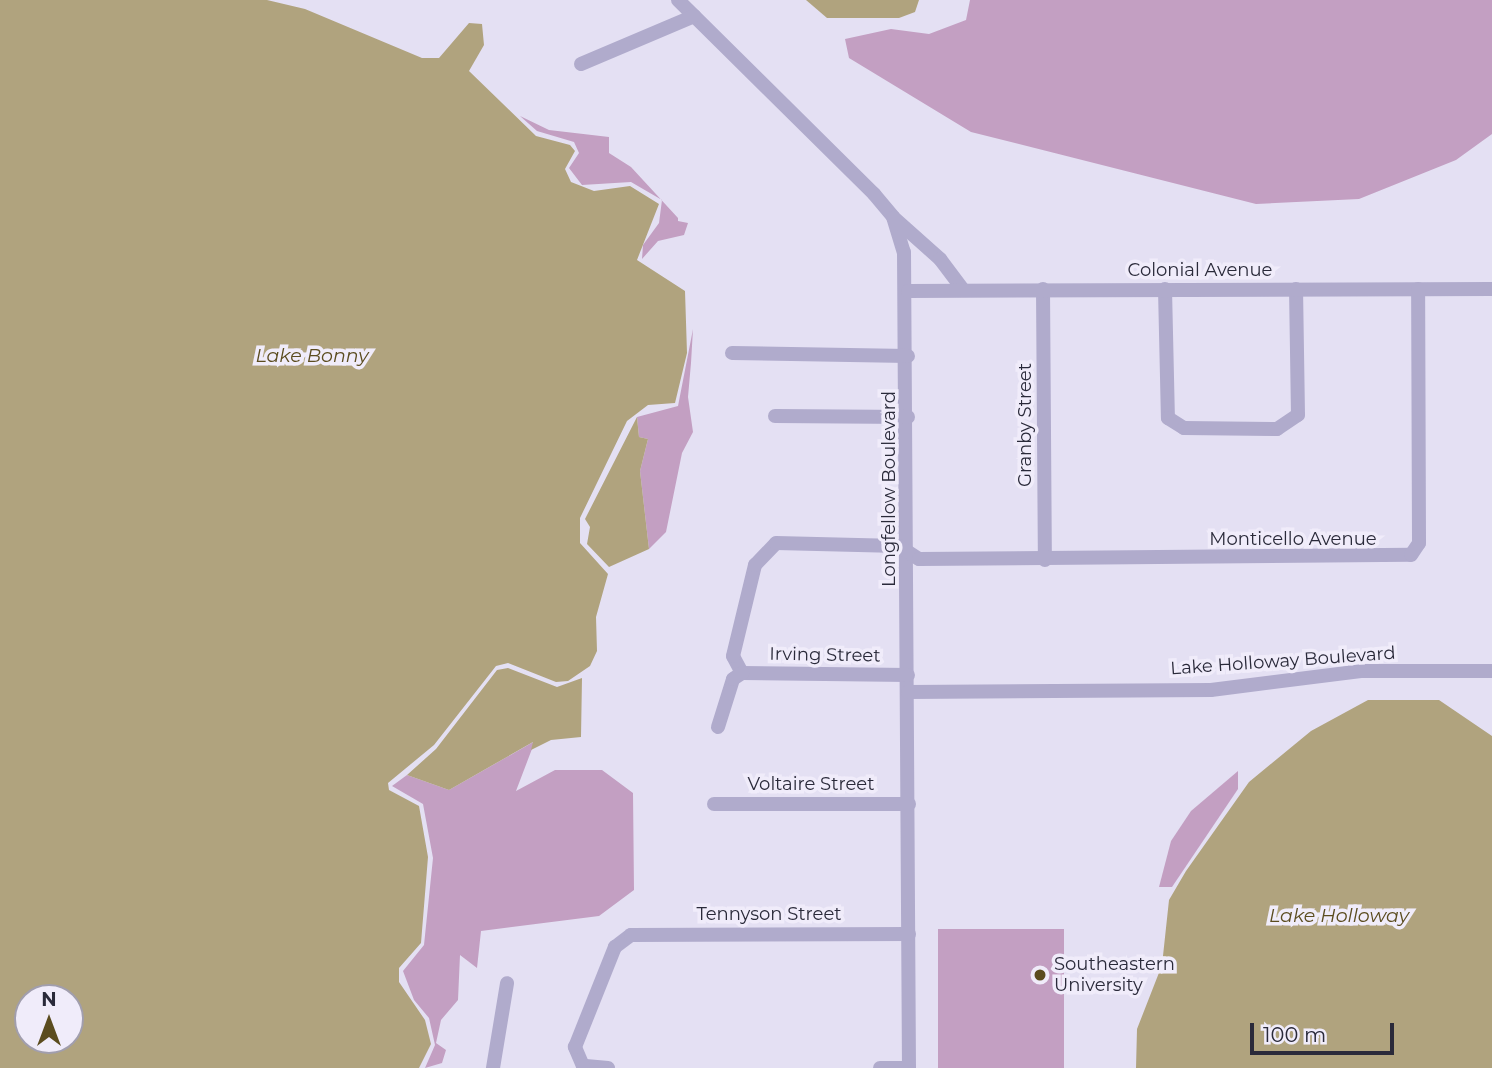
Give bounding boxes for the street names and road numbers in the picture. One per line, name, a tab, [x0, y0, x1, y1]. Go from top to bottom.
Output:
street label: Colonial Avenue	[1128, 259, 1272, 281]
street label: Granby Street	[1014, 363, 1036, 487]
street label: Longfellow Boulevard	[878, 391, 900, 587]
street label: Monticello Avenue	[1209, 528, 1377, 550]
street label: Lake Holloway Boulevard	[1170, 642, 1396, 680]
street label: Irving Street	[769, 643, 881, 667]
street label: Voltaire Street	[748, 773, 874, 795]
street label: Tennyson Street	[696, 903, 842, 925]

